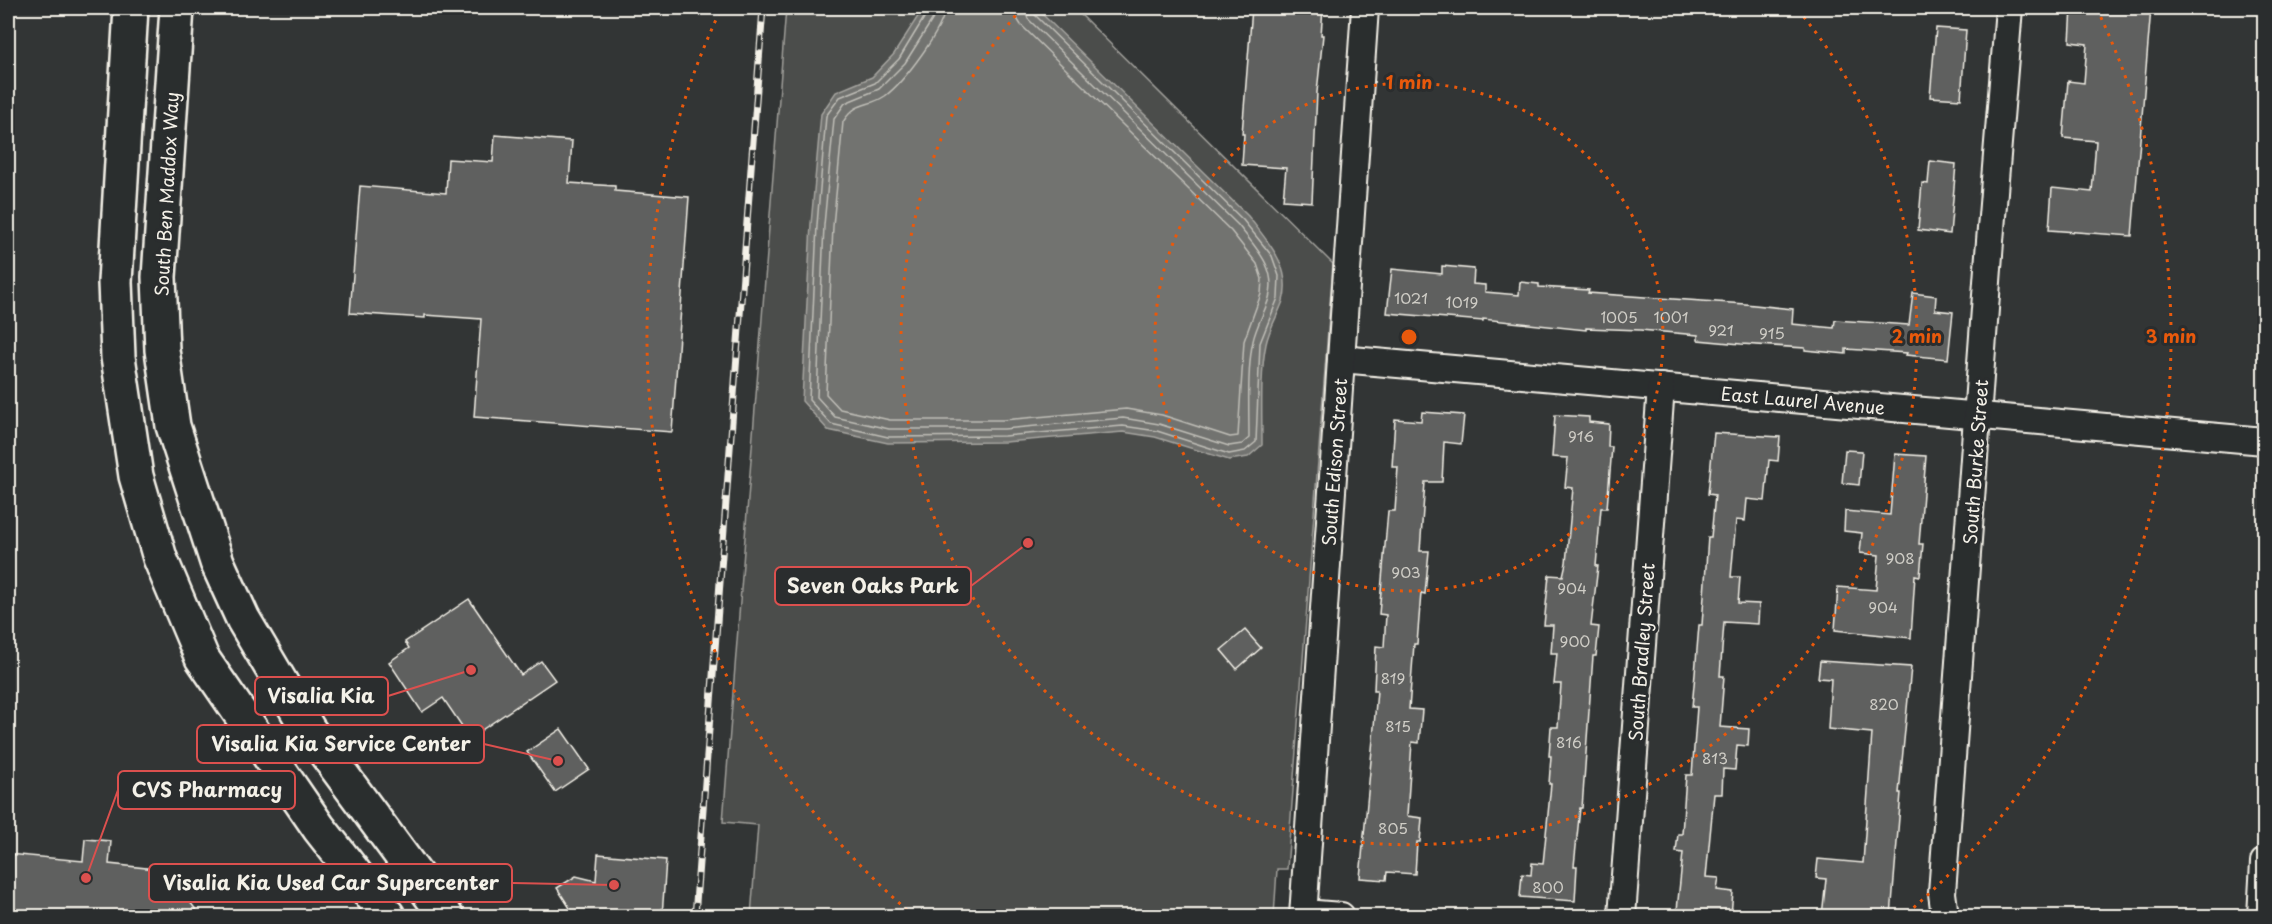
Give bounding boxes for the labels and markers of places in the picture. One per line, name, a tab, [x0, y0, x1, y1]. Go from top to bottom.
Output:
centre of rings	[1399, 327, 1419, 347]
callout: Seven Oaks Park	[775, 567, 971, 605]
callout: Visalia Kia	[255, 677, 388, 715]
callout: Visalia Kia Service Center	[197, 725, 484, 763]
callout: CVS Pharmacy	[118, 771, 295, 809]
callout: Visalia Kia Used Car Supercenter	[149, 864, 512, 902]

